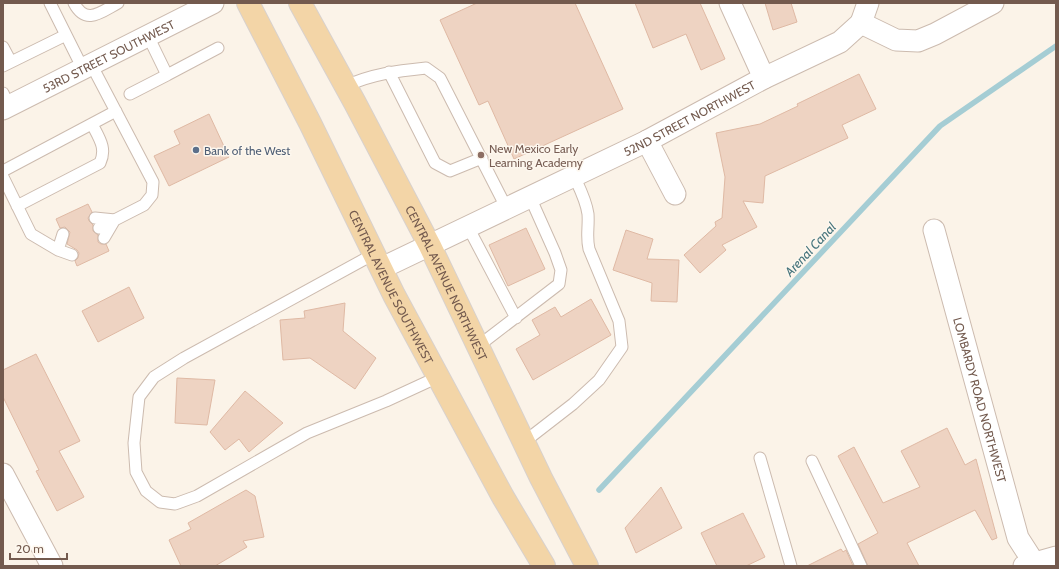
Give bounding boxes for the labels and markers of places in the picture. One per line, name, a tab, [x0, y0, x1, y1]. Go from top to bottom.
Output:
place label: New Mexico Early Learning Academy	[489, 141, 583, 170]
place label: Bank of the West	[204, 143, 290, 158]
marker: Bank of the West	[191, 145, 201, 155]
marker: New Mexico Early Learning Academy	[476, 150, 486, 160]

